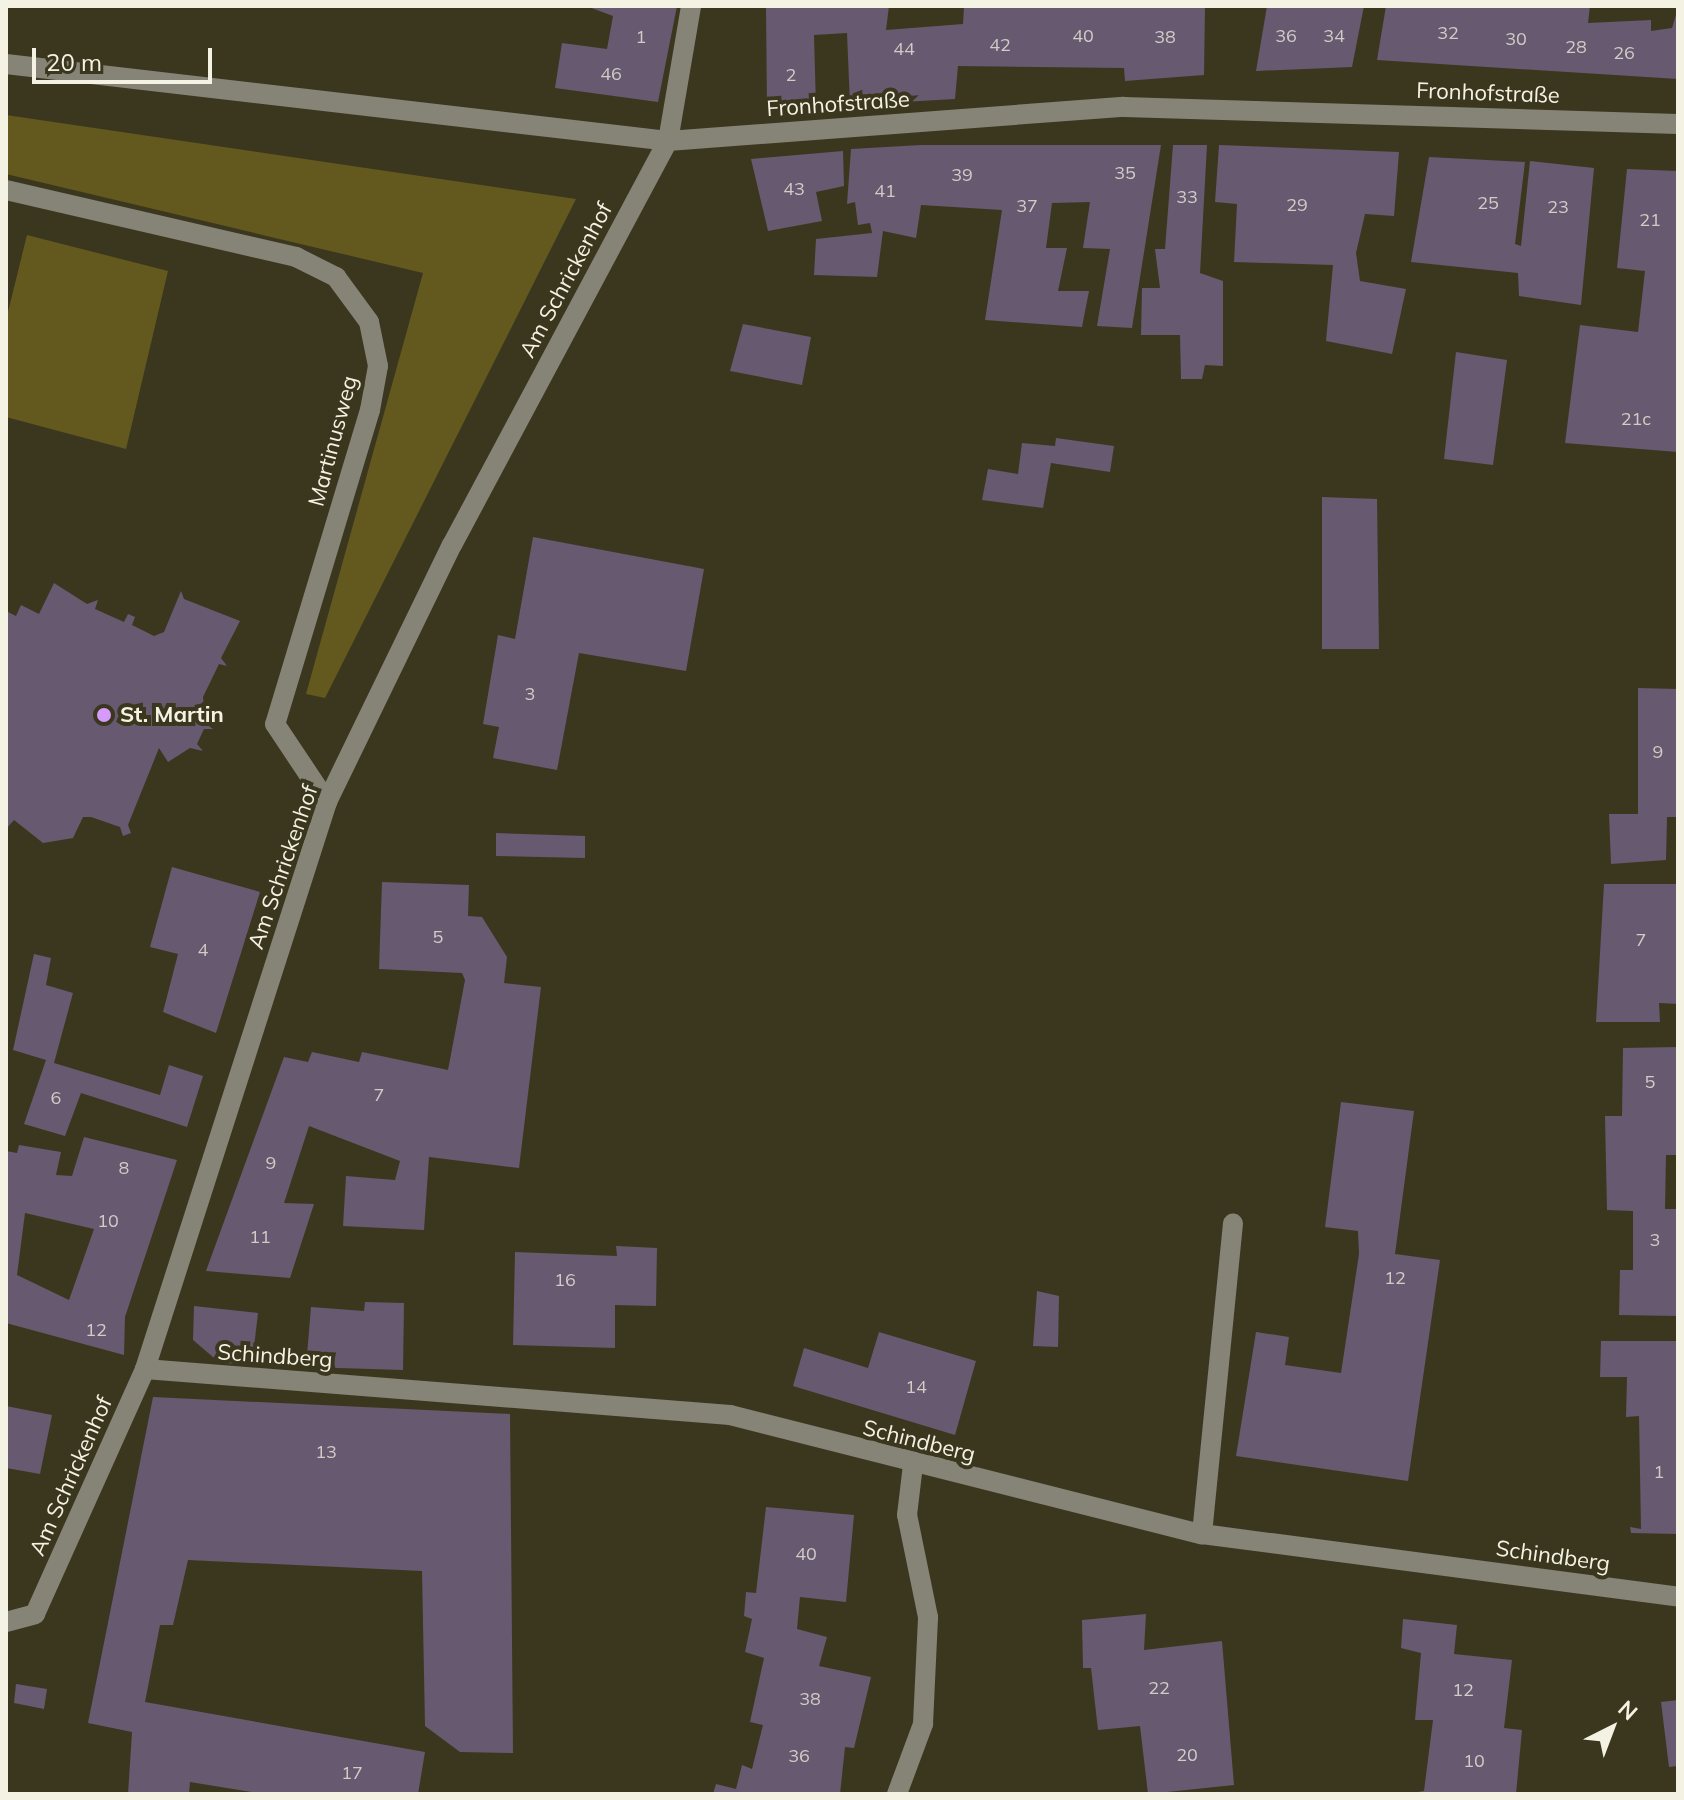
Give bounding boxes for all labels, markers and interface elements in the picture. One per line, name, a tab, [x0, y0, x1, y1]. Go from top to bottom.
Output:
house number: 32	[1437, 22, 1459, 44]
house number: 40	[1072, 25, 1094, 47]
house number: 36	[1275, 25, 1297, 47]
house number: 34	[1323, 25, 1345, 47]
house number: 1	[636, 26, 646, 48]
house number: 38	[1154, 26, 1176, 48]
house number: 30	[1505, 28, 1527, 50]
scale bar	[36, 32, 216, 82]
house number: 42	[989, 34, 1011, 56]
house number: 28	[1565, 36, 1587, 58]
house number: 44	[893, 38, 915, 60]
house number: 26	[1613, 42, 1635, 64]
text: 20 m	[46, 47, 102, 77]
house number: 46	[600, 63, 622, 85]
house number: 2	[786, 64, 796, 86]
street label: Fronhofstraße	[1416, 77, 1560, 109]
street label: Fronhofstraße	[765, 86, 911, 122]
house number: 35	[1114, 162, 1136, 184]
house number: 39	[951, 164, 973, 186]
house number: 43	[783, 178, 805, 200]
house number: 41	[874, 180, 896, 202]
house number: 33	[1176, 186, 1198, 208]
house number: 25	[1477, 192, 1499, 214]
house number: 29	[1286, 194, 1308, 216]
house number: 37	[1016, 195, 1038, 217]
house number: 23	[1547, 196, 1569, 218]
street label: Am Schrickenhof	[514, 198, 618, 362]
house number: 21	[1639, 209, 1661, 231]
street label: Martinusweg	[303, 373, 363, 509]
house number: 21c	[1621, 408, 1651, 430]
house number: 3	[525, 683, 535, 705]
place label: St. Martin	[120, 702, 224, 728]
marker: St. Martin	[95, 706, 113, 724]
house number: 9	[1653, 741, 1663, 763]
street label: Am Schrickenhof	[243, 782, 323, 952]
house number: 5	[433, 926, 443, 948]
house number: 7	[1636, 929, 1646, 951]
house number: 4	[198, 939, 208, 961]
house number: 5	[1645, 1071, 1655, 1093]
house number: 7	[374, 1084, 384, 1106]
house number: 6	[51, 1087, 61, 1109]
house number: 9	[266, 1152, 276, 1174]
house number: 8	[119, 1157, 129, 1179]
house number: 10	[97, 1210, 119, 1232]
house number: 11	[249, 1226, 271, 1248]
house number: 3	[1650, 1229, 1660, 1251]
house number: 12	[1384, 1267, 1406, 1289]
house number: 16	[554, 1269, 576, 1291]
house number: 12	[85, 1319, 107, 1341]
street label: Schindberg	[217, 1339, 333, 1373]
house number: 14	[905, 1376, 927, 1398]
street label: Am Schrickenhof	[24, 1392, 118, 1560]
street label: Schindberg	[860, 1414, 978, 1468]
house number: 13	[315, 1441, 337, 1463]
house number: 1	[1654, 1461, 1664, 1483]
street label: Schindberg	[1494, 1535, 1612, 1577]
house number: 40	[795, 1543, 817, 1565]
house number: 22	[1148, 1677, 1170, 1699]
house number: 12	[1452, 1679, 1474, 1701]
house number: 38	[799, 1688, 821, 1710]
north arrow	[1572, 1688, 1652, 1768]
text: N	[1613, 1694, 1644, 1726]
house number: 20	[1176, 1744, 1198, 1766]
house number: 36	[788, 1745, 810, 1767]
house number: 10	[1463, 1750, 1485, 1772]
house number: 17	[341, 1762, 363, 1784]

